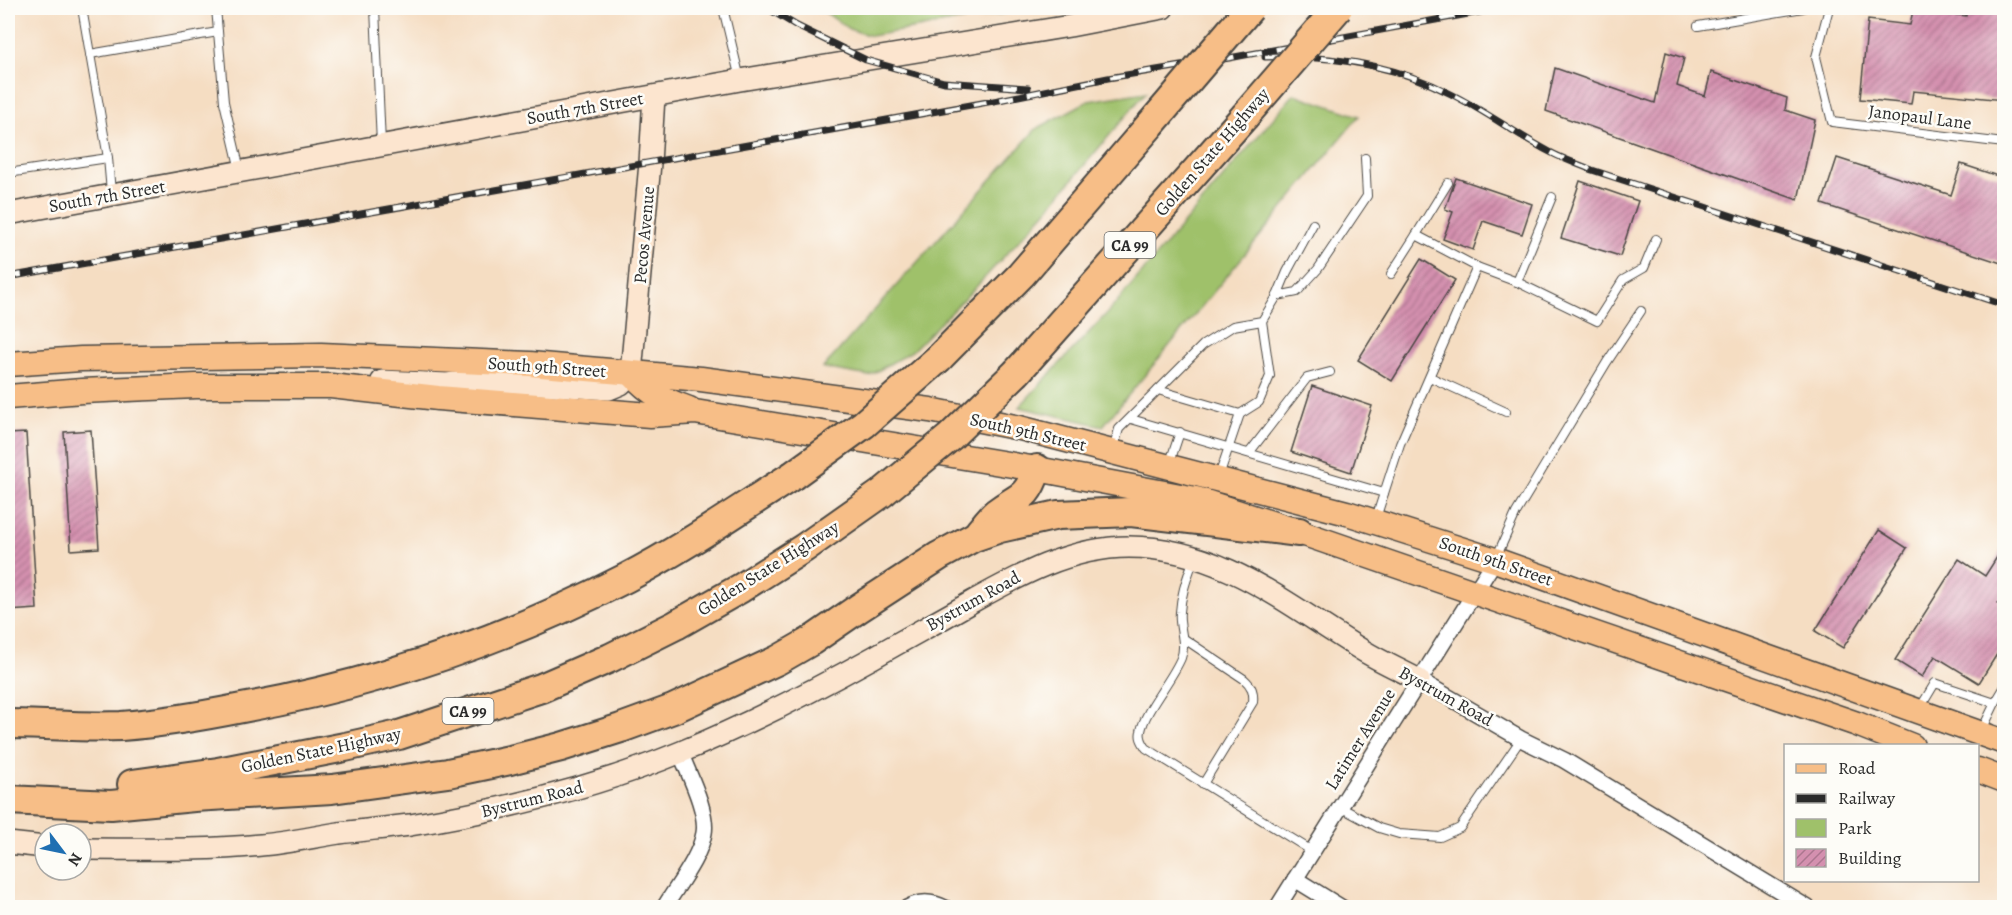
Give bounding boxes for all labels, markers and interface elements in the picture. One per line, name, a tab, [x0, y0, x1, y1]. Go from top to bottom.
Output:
street label: Golden State Highway	[1150, 82, 1275, 221]
street label: South 7th Street	[525, 86, 645, 130]
street label: Janopaul Lane	[1867, 99, 1973, 135]
street label: South 7th Street	[47, 174, 167, 218]
street label: Pecos Avenue	[628, 185, 660, 285]
road number: CA 99	[1104, 232, 1156, 258]
street label: South 9th Street	[487, 351, 607, 383]
street label: South 9th Street	[968, 407, 1089, 457]
street label: Golden State Highway	[693, 514, 844, 621]
street label: South 9th Street	[1436, 530, 1556, 592]
street label: Bystrum Road	[922, 565, 1025, 637]
street label: Bystrum Road	[1395, 660, 1498, 732]
street label: Latimer Avenue	[1319, 684, 1401, 794]
road number: CA 99	[442, 698, 494, 724]
street label: Golden State Highway	[239, 721, 404, 779]
legend	[1784, 744, 1979, 882]
text: Road	[1838, 756, 1876, 780]
street label: Bystrum Road	[478, 775, 586, 823]
text: Railway	[1838, 786, 1896, 810]
text: Park	[1838, 816, 1872, 840]
north arrow	[33, 822, 93, 882]
text: Building	[1838, 846, 1902, 870]
text: N	[62, 849, 87, 870]

